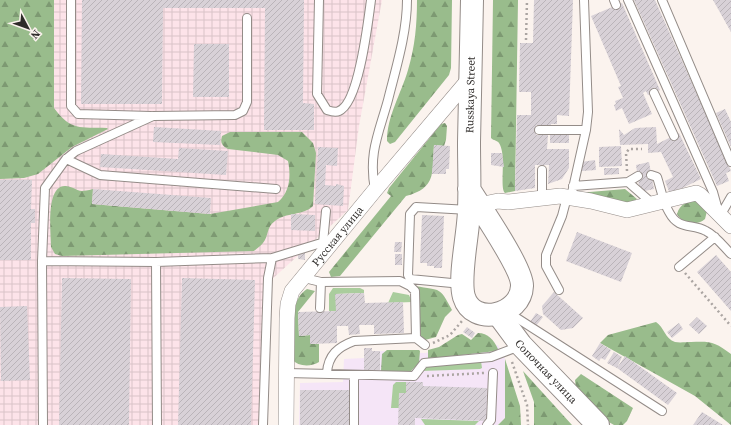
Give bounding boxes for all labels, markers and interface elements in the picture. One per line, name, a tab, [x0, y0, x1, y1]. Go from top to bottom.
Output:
north arrow	[8, 8, 48, 48]
text: N	[27, 26, 43, 42]
street label: Russkaya Street	[462, 56, 478, 133]
street label: Русская улица	[308, 202, 367, 269]
street label: Сопочная улица	[512, 336, 581, 407]

